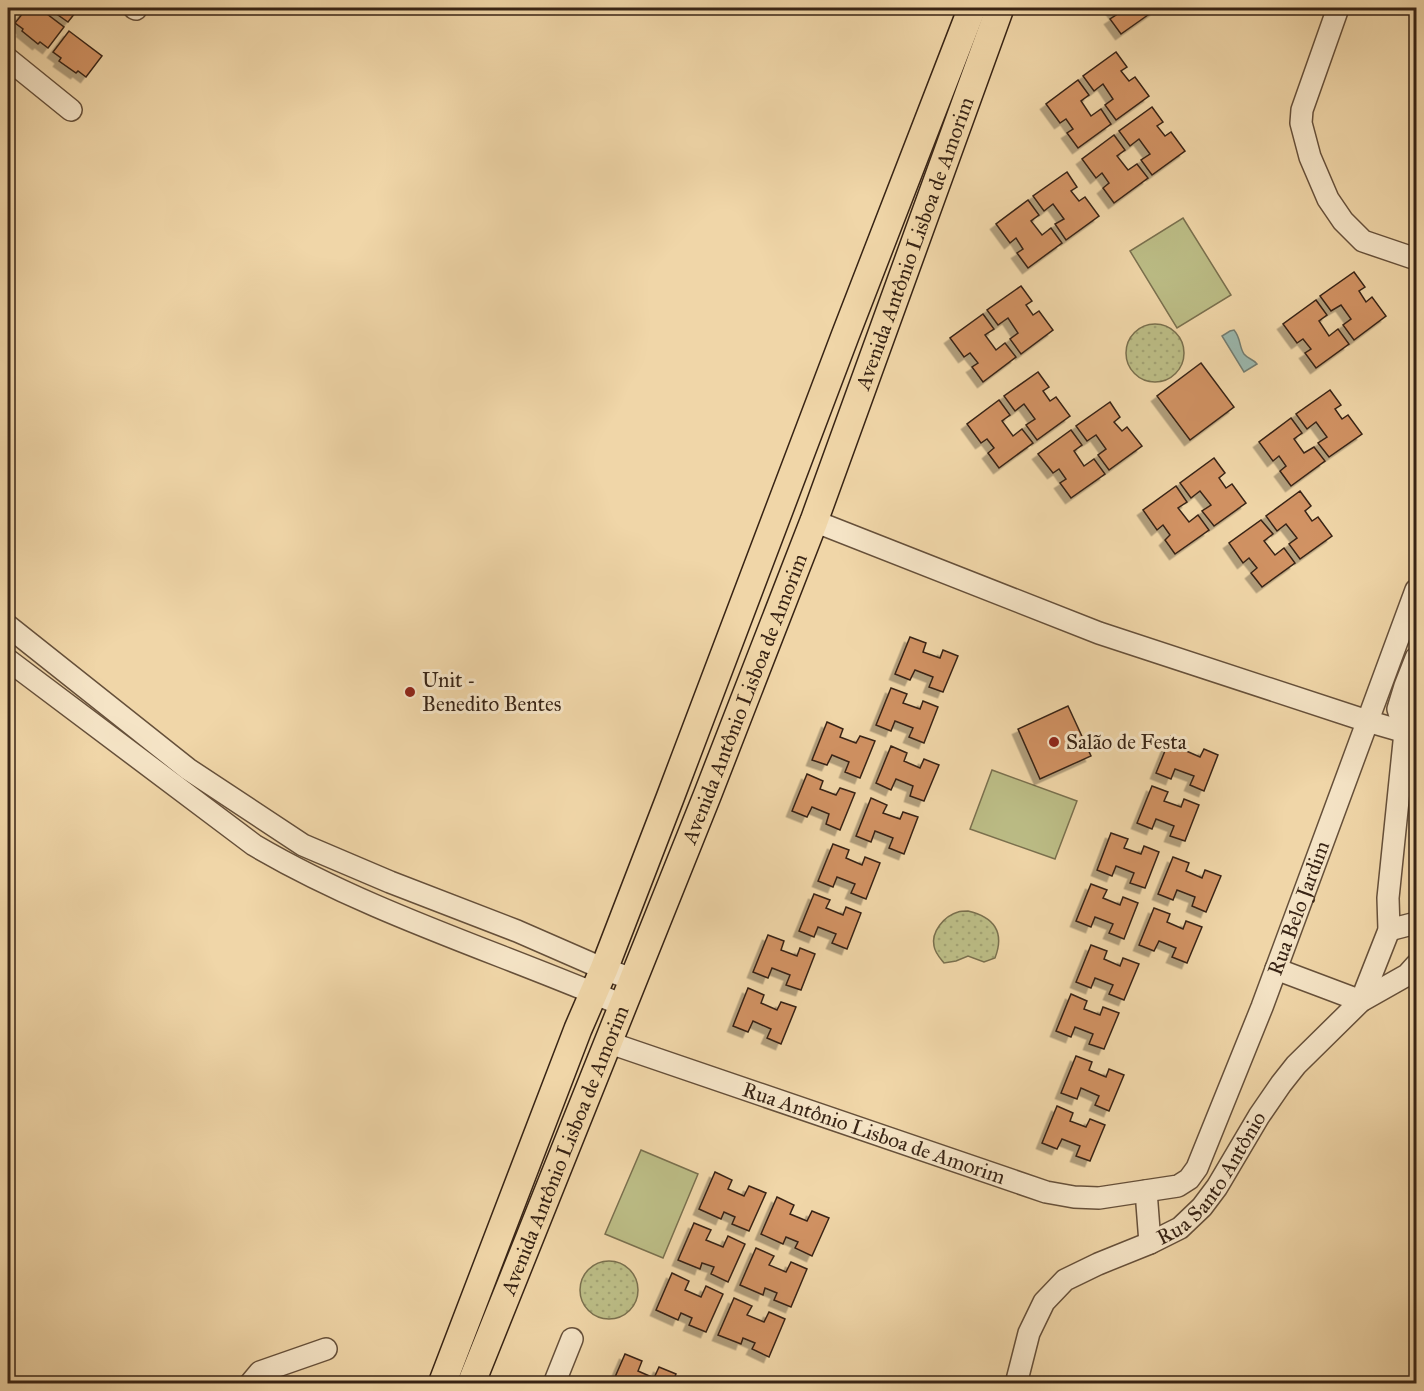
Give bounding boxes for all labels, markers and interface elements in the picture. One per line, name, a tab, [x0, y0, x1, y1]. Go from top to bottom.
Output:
street label: Avenida Antônio Lisboa de Amorim	[849, 93, 980, 394]
street label: Avenida Antônio Lisboa de Amorim	[676, 549, 813, 849]
place label: Unit - Benedito Bentes	[422, 667, 561, 717]
marker: Unit - Benedito Bentes	[403, 685, 417, 699]
place label: Salão de Festa	[1066, 729, 1187, 755]
marker: Salão de Festa	[1047, 735, 1061, 749]
street label: Rua Belo Jardim	[1262, 837, 1335, 979]
street label: Avenida Antônio Lisboa de Amorim	[495, 1001, 635, 1300]
street label: Rua Antônio Lisboa de Amorim	[739, 1076, 1009, 1190]
street label: Rua Santo Antônio	[1152, 1107, 1272, 1251]

